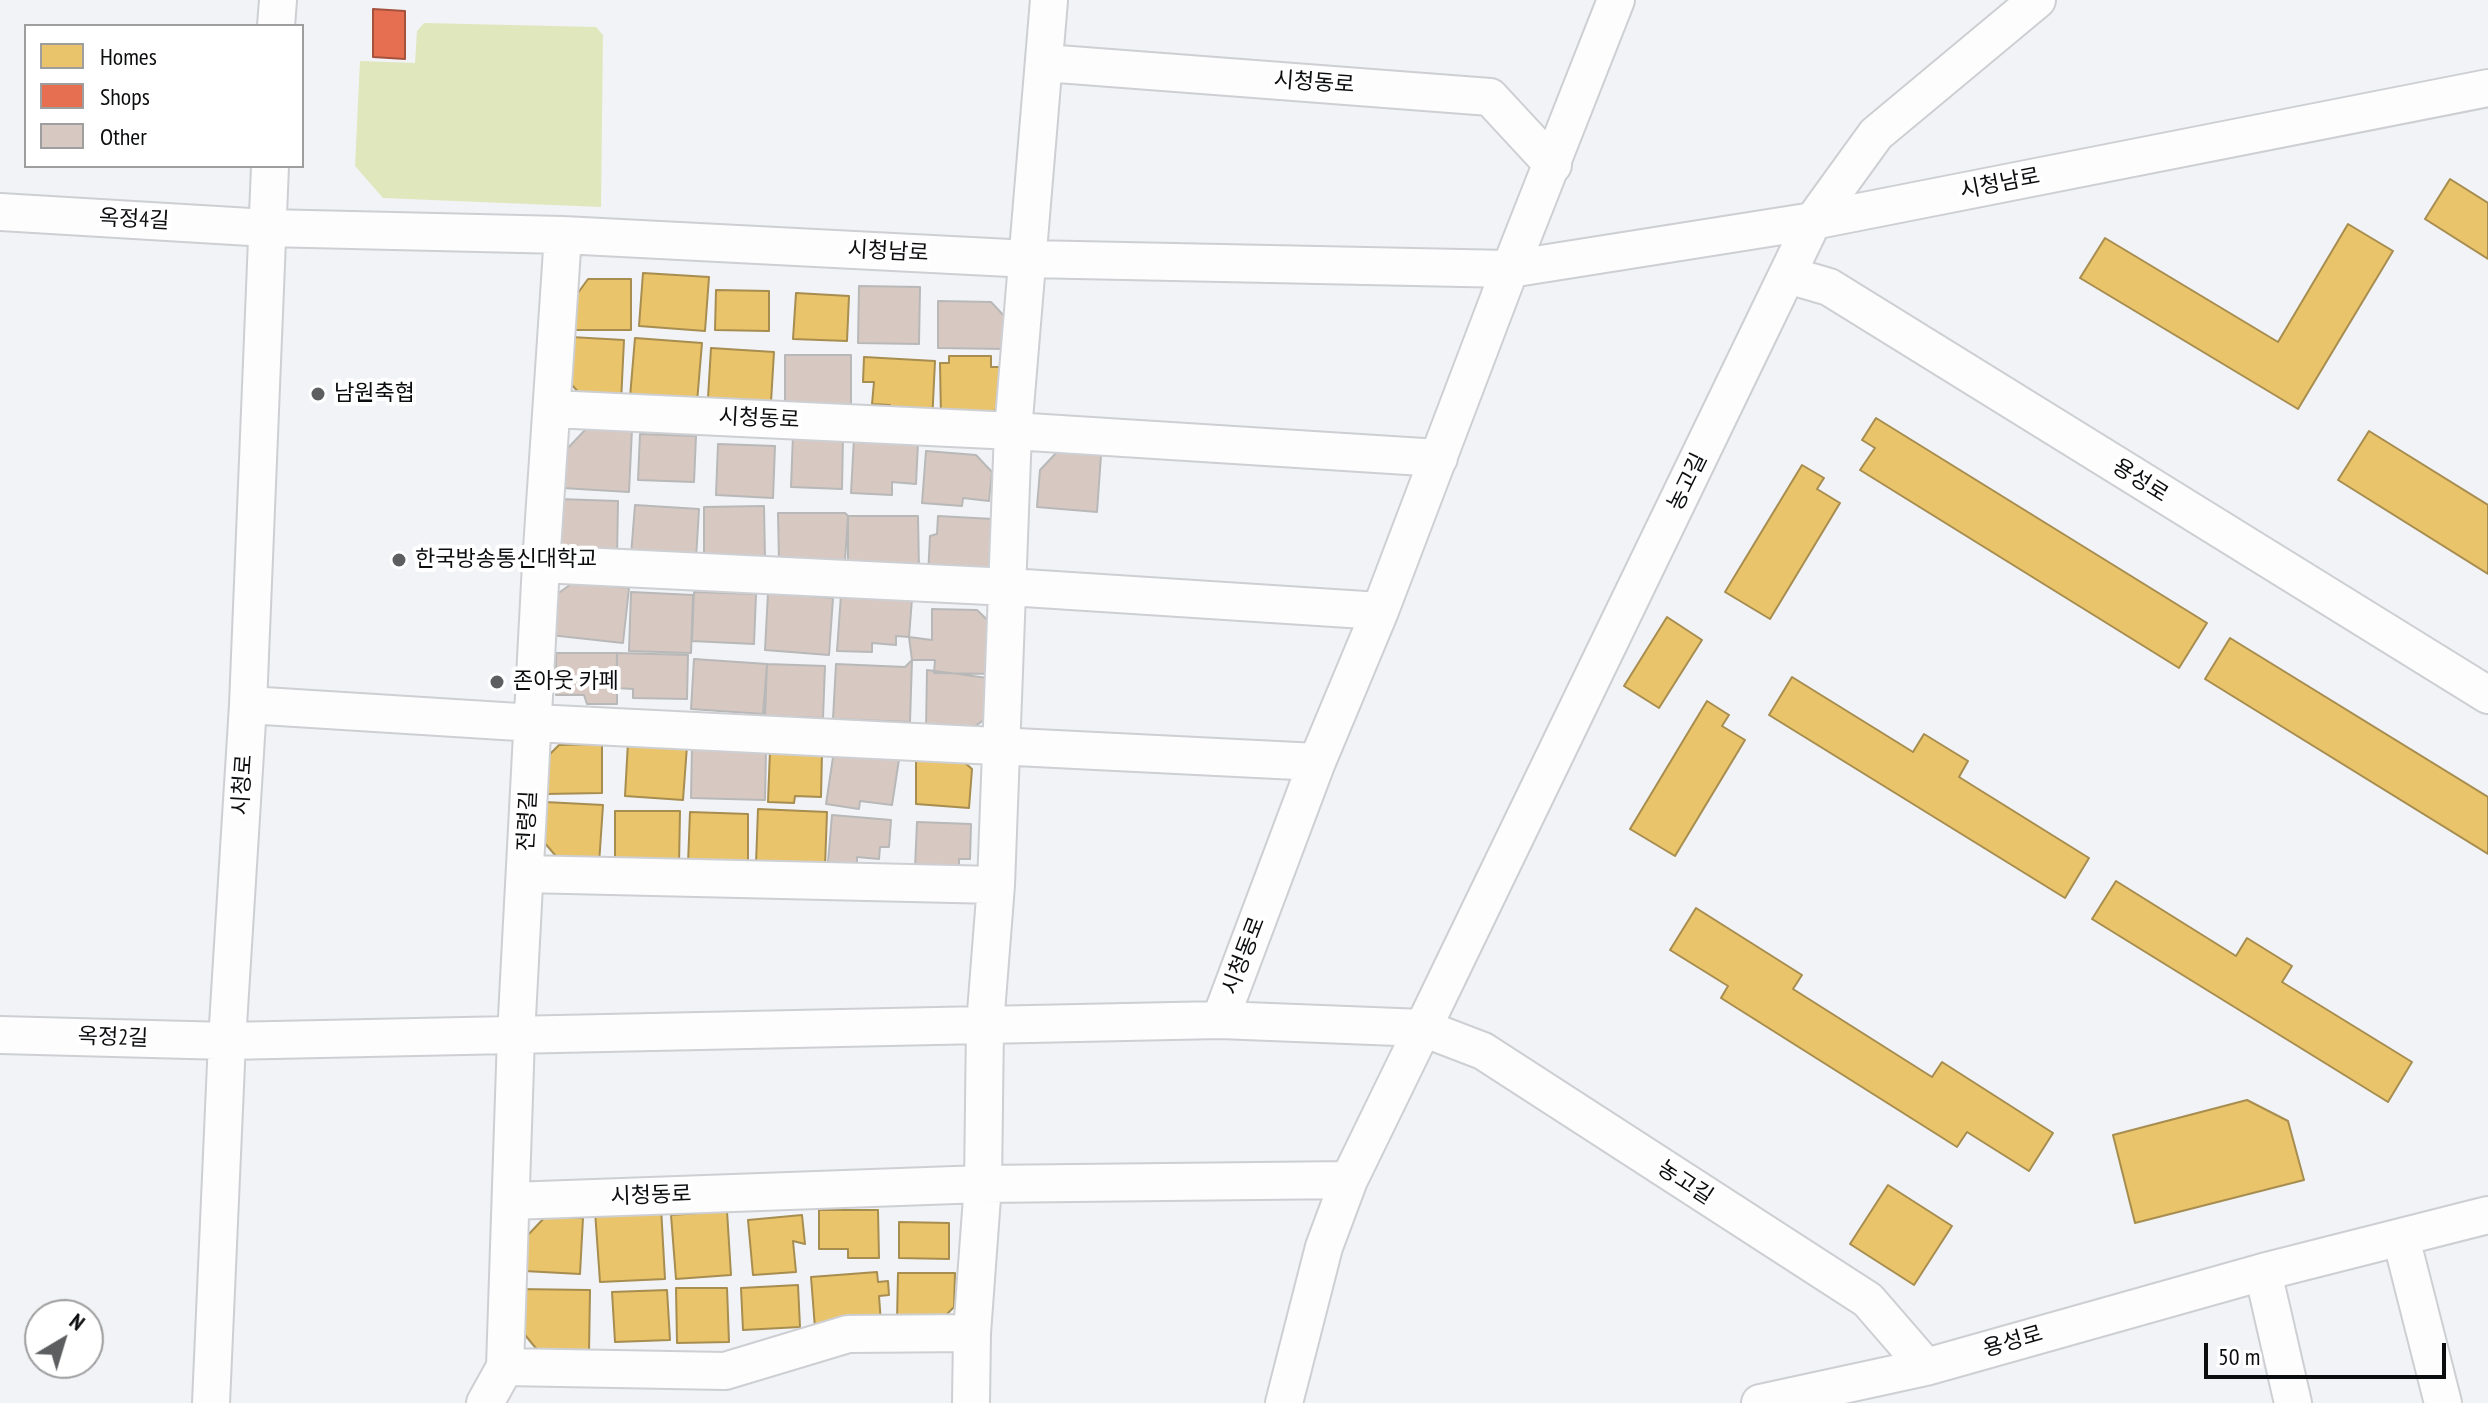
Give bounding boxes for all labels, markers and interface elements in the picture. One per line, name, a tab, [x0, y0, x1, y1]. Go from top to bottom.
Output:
legend	[24, 24, 304, 168]
text: Homes	[100, 41, 157, 72]
street label: 시청동로	[1273, 67, 1355, 99]
text: Shops	[100, 81, 150, 112]
text: Other	[100, 121, 147, 152]
street label: 시청남로	[1958, 163, 2042, 205]
street label: 옥정4길	[98, 205, 170, 235]
street label: 시청남로	[847, 237, 929, 267]
place label: 남원축협	[334, 381, 415, 407]
marker: 남원축협	[309, 385, 327, 403]
street label: 시청동로	[718, 404, 800, 434]
street label: 농고길	[1663, 449, 1713, 515]
street label: 용성로	[2107, 454, 2173, 508]
place label: 한국방송통신대학교	[415, 547, 597, 573]
marker: 한국방송통신대학교	[390, 551, 408, 569]
place label: 존아웃 카페	[513, 669, 619, 695]
marker: 존아웃 카페	[488, 673, 506, 691]
street label: 시청로	[228, 754, 258, 816]
street label: 전령길	[513, 790, 543, 852]
street label: 시청동로	[1217, 913, 1271, 999]
street label: 옥정2길	[77, 1024, 149, 1052]
street label: 농고길	[1652, 1155, 1718, 1211]
street label: 시청동로	[610, 1181, 692, 1211]
north arrow	[24, 1299, 104, 1379]
text: N	[64, 1307, 91, 1336]
street label: 용성로	[1980, 1321, 2046, 1363]
scale bar	[2208, 1327, 2450, 1377]
text: 50 m	[2218, 1341, 2260, 1372]

